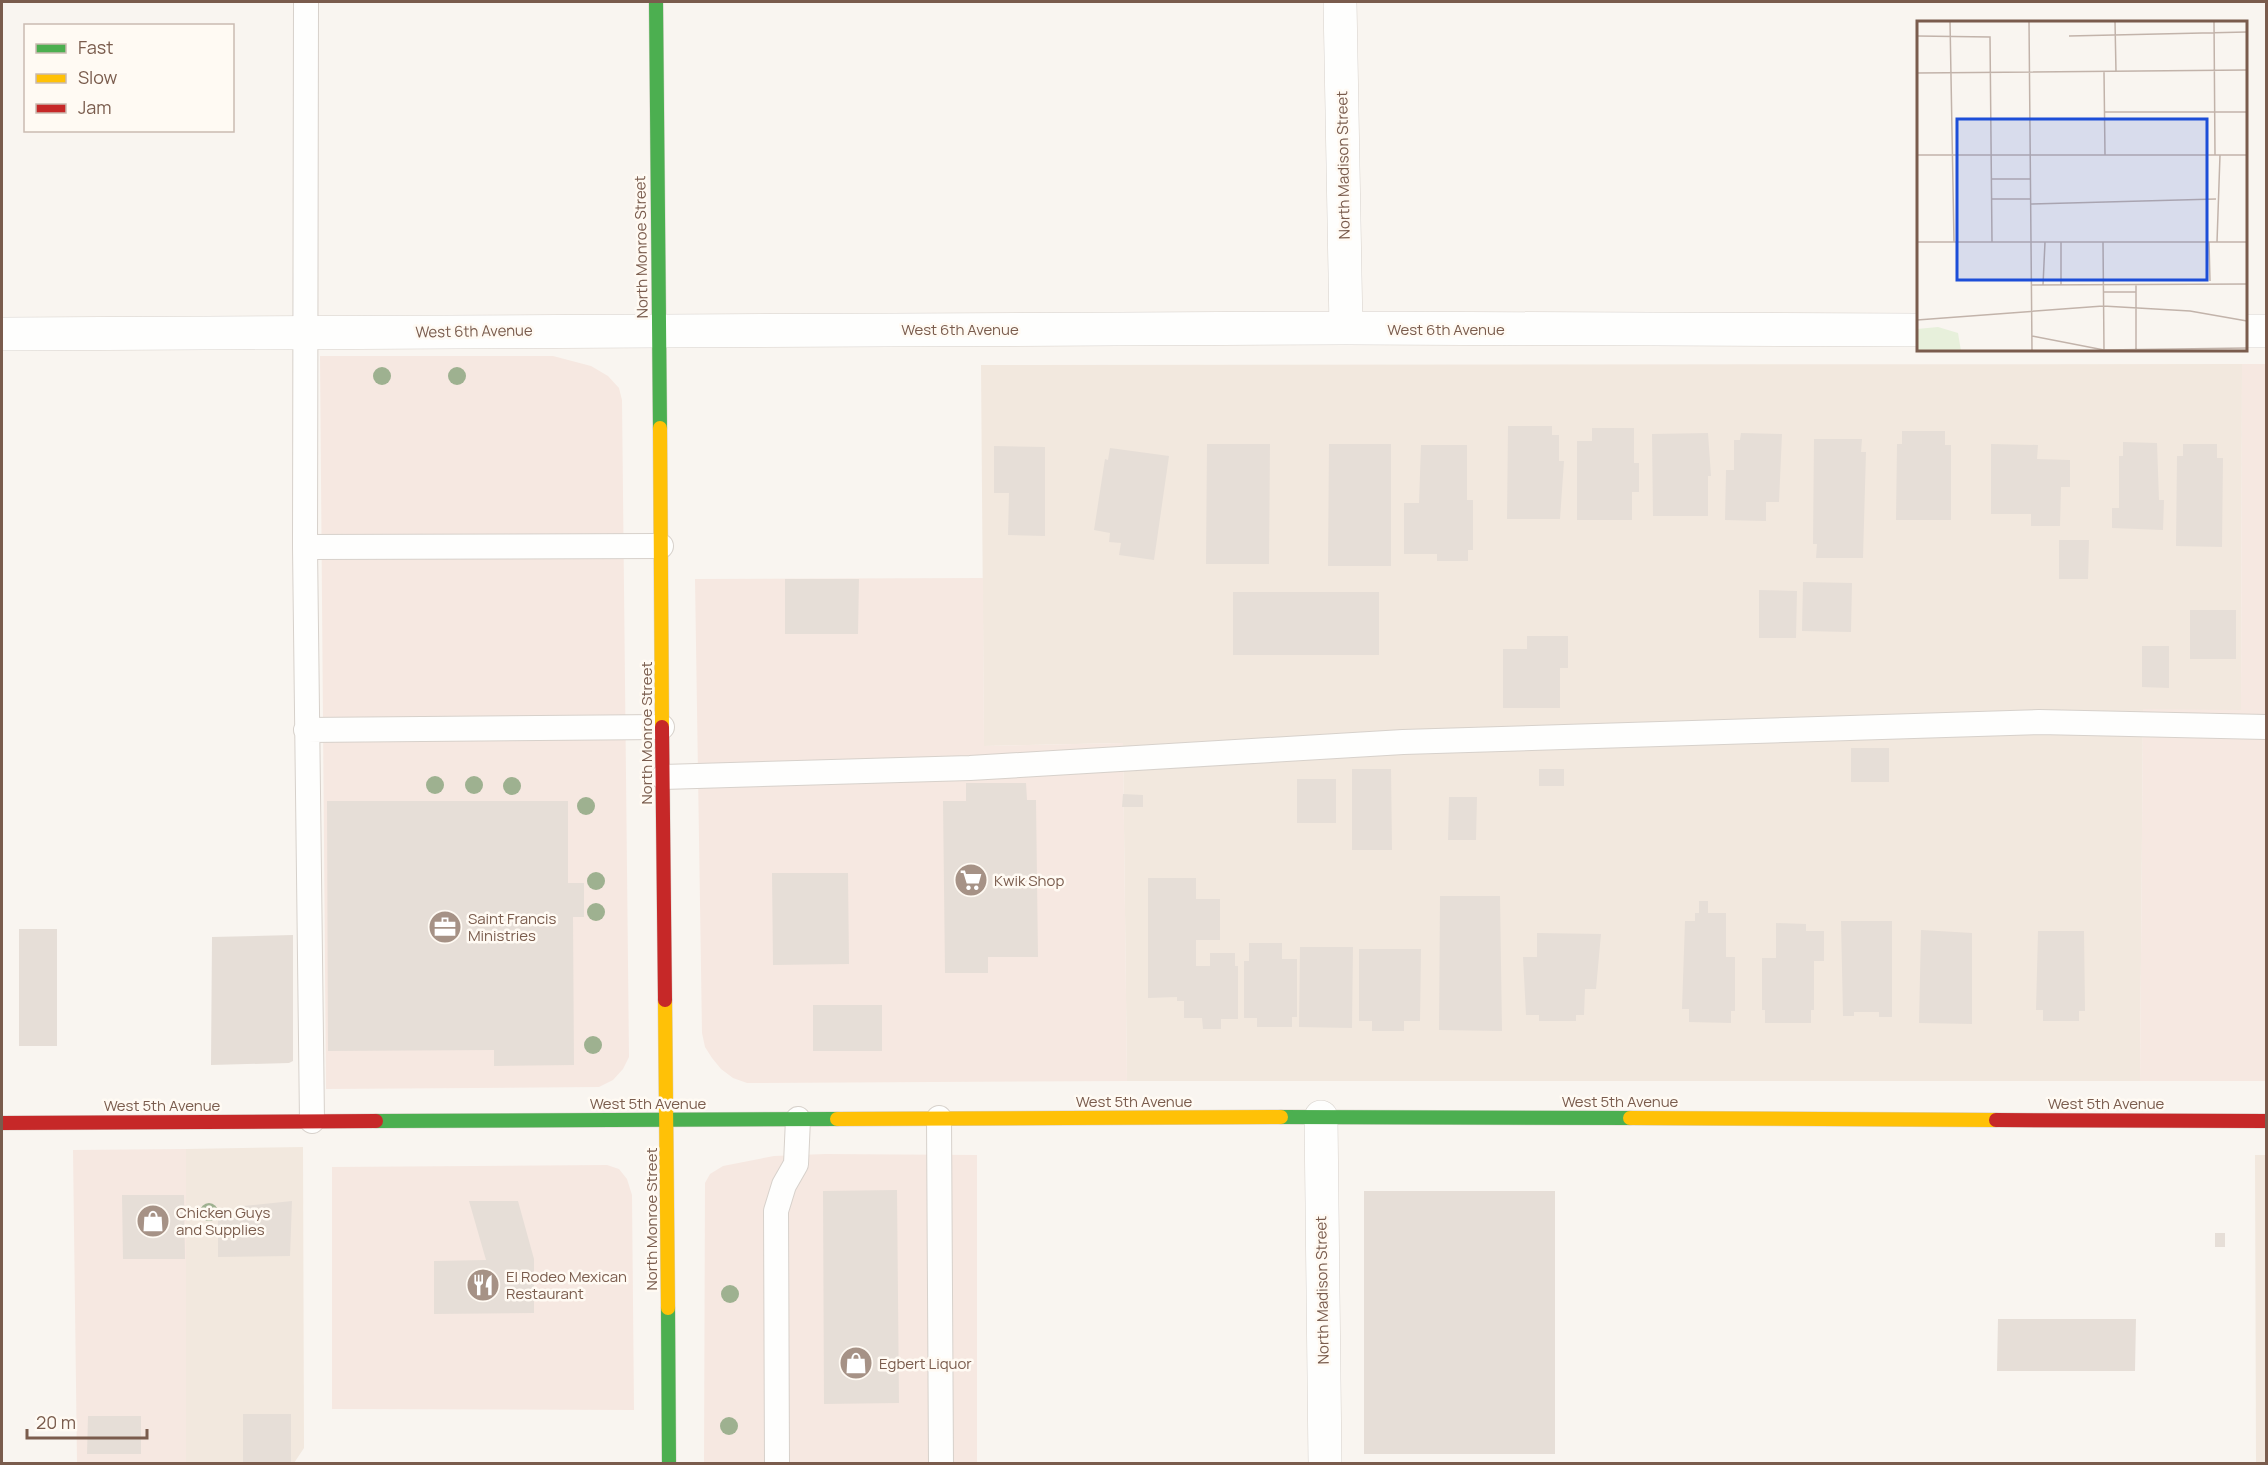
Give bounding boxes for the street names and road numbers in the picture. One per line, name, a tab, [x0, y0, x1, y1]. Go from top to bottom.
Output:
street label: North Madison Street	[1331, 91, 1355, 239]
street label: North Monroe Street	[629, 175, 653, 319]
street label: West 6th Avenue	[415, 319, 533, 343]
street label: West 6th Avenue	[901, 319, 1019, 340]
street label: West 6th Avenue	[1387, 319, 1505, 340]
street label: North Monroe Street	[636, 662, 657, 804]
street label: West 5th Avenue	[1076, 1091, 1193, 1112]
street label: West 5th Avenue	[1562, 1091, 1679, 1112]
street label: West 5th Avenue	[590, 1093, 707, 1114]
street label: West 5th Avenue	[2048, 1093, 2165, 1114]
street label: West 5th Avenue	[104, 1095, 221, 1116]
street label: North Monroe Street	[641, 1148, 662, 1290]
street label: North Madison Street	[1310, 1216, 1334, 1364]

